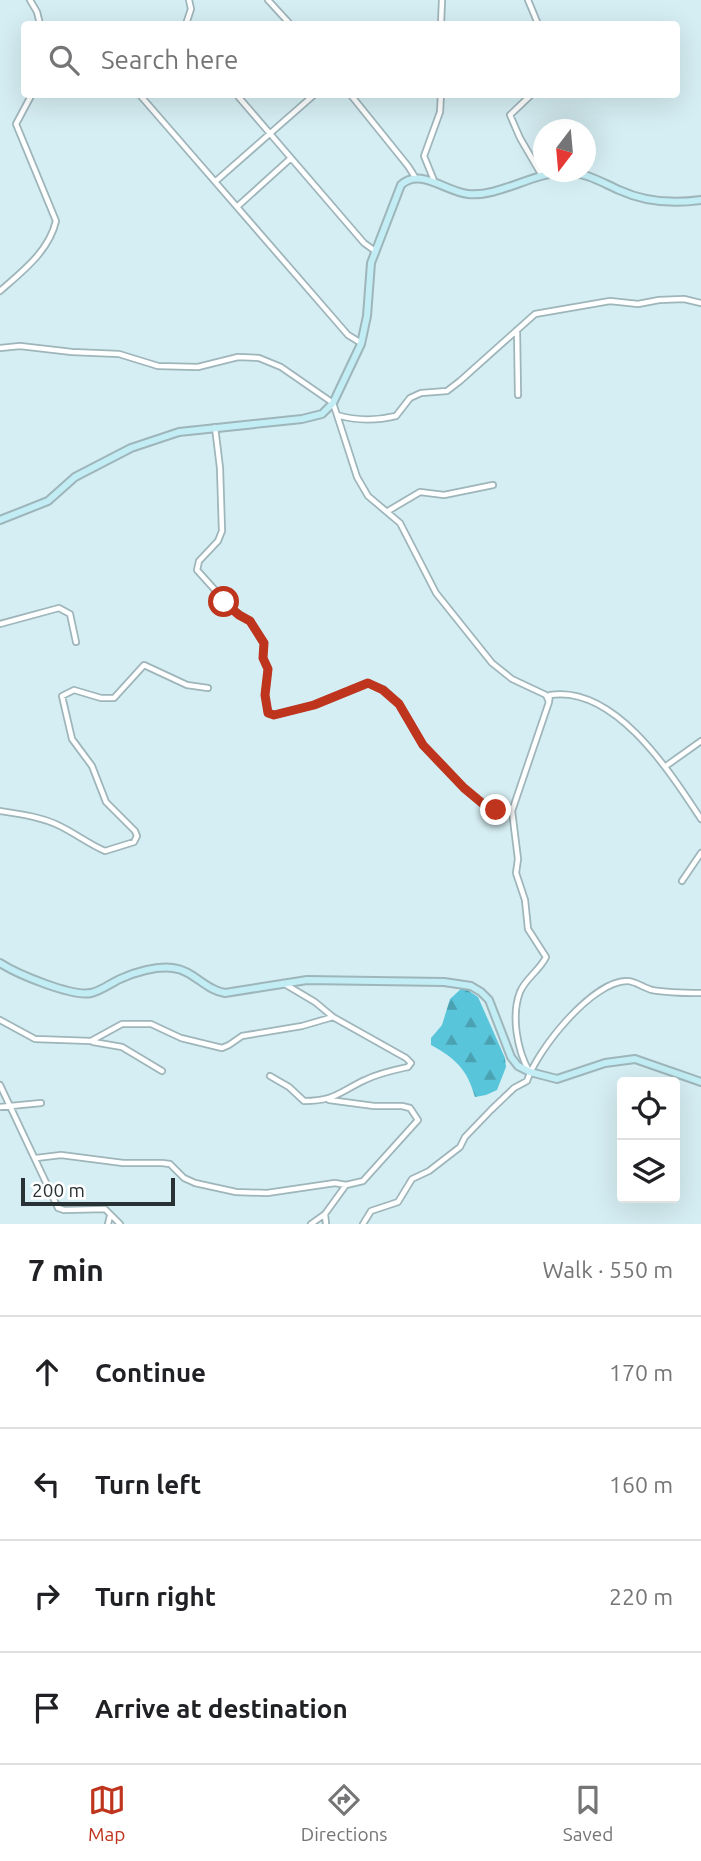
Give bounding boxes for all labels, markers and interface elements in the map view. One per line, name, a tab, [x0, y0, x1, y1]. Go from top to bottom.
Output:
search box	[21, 21, 680, 98]
icon: search	[45, 41, 83, 79]
text: Search here	[101, 45, 238, 74]
north arrow	[533, 119, 596, 182]
route start	[208, 586, 239, 617]
route end	[480, 794, 511, 825]
map controls	[617, 1077, 680, 1203]
button: locate	[617, 1077, 680, 1140]
button: layers	[617, 1140, 680, 1203]
scale bar	[21, 1175, 175, 1207]
text: 200 m	[32, 1179, 85, 1201]
text: 7 min	[28, 1253, 104, 1287]
text: Walk · 550 m	[542, 1257, 673, 1282]
icon: ahead	[28, 1353, 66, 1391]
text: Continue	[95, 1358, 206, 1387]
text: 170 m	[609, 1360, 673, 1385]
icon: left	[28, 1465, 66, 1503]
text: Turn left	[95, 1470, 201, 1499]
text: 160 m	[609, 1472, 673, 1497]
icon: right	[28, 1577, 66, 1615]
text: Turn right	[95, 1582, 216, 1611]
text: 220 m	[609, 1584, 673, 1609]
icon: arrive	[28, 1689, 66, 1727]
text: Arrive at destination	[95, 1694, 348, 1723]
tab: Map	[88, 1781, 126, 1845]
tab: Directions	[301, 1781, 388, 1845]
tab: Saved	[563, 1781, 613, 1845]

